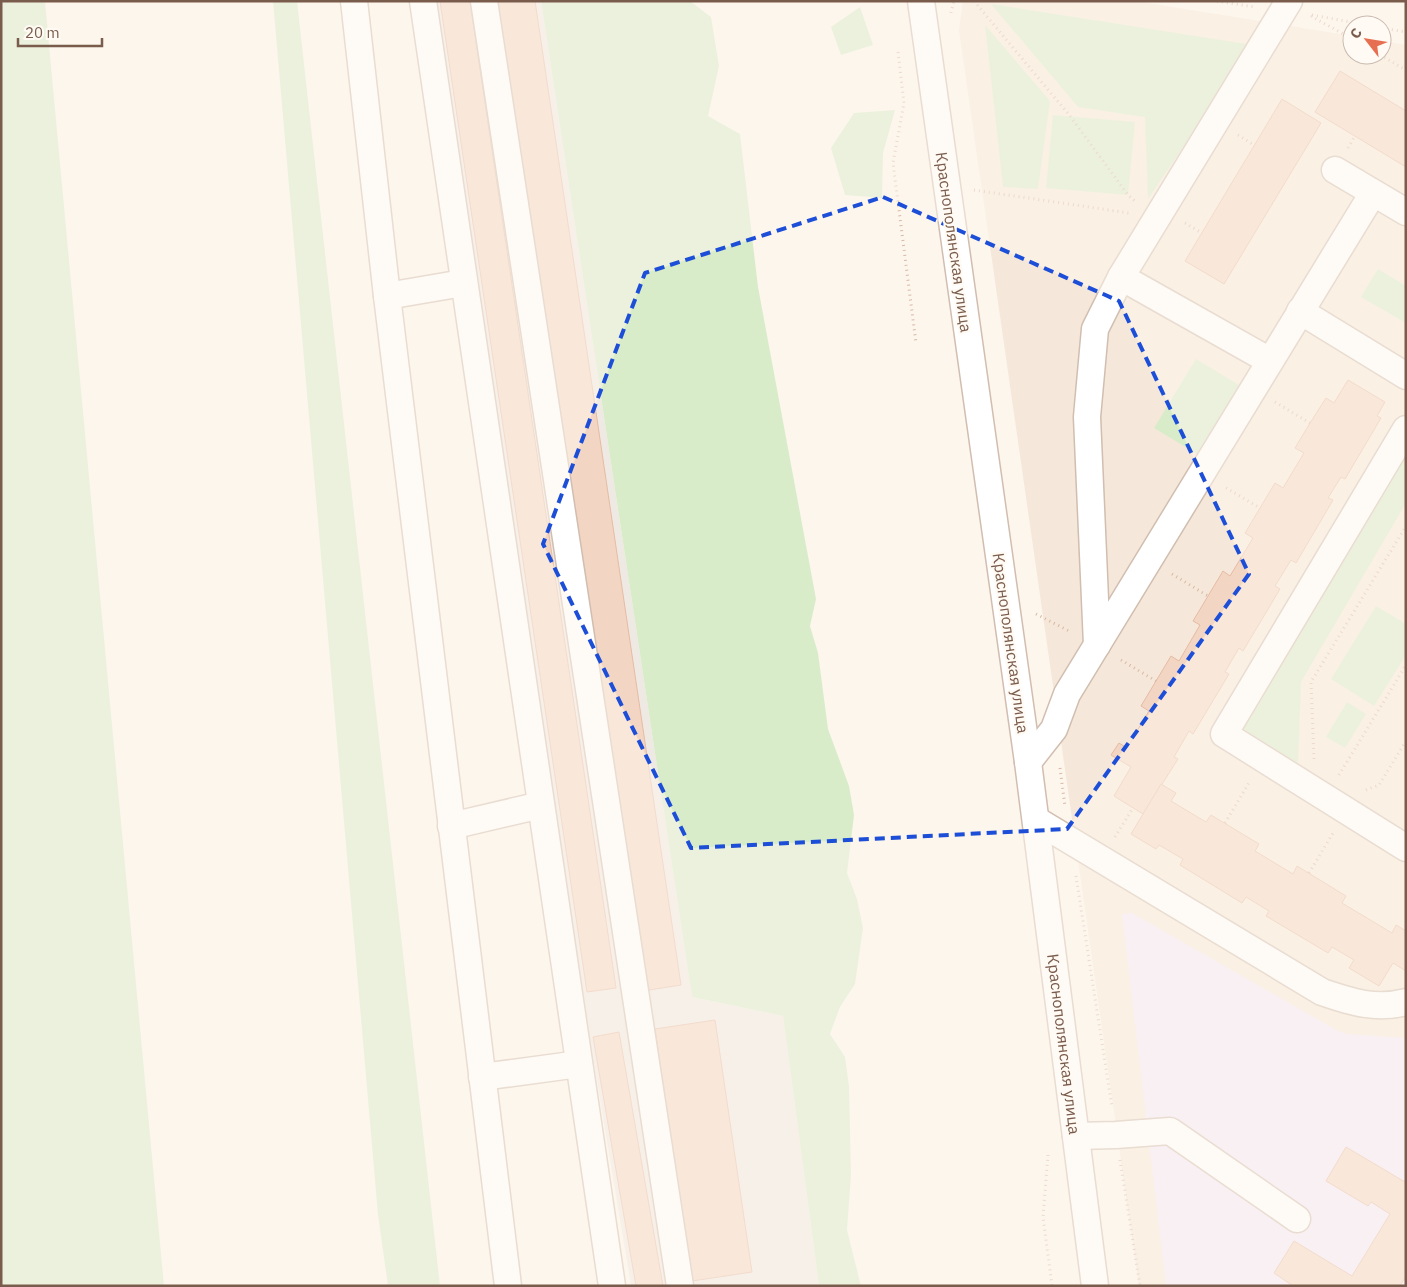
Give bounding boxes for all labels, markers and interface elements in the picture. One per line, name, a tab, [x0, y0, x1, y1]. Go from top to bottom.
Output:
scale bar	[18, 15, 101, 47]
north arrow	[1342, 15, 1392, 65]
text: 20 m	[25, 23, 60, 42]
text: С	[1346, 25, 1366, 42]
street label: Краснополянская улица	[931, 151, 977, 334]
street label: Краснополянская улица	[988, 552, 1034, 735]
street label: Краснополянская улица	[1043, 953, 1085, 1136]

